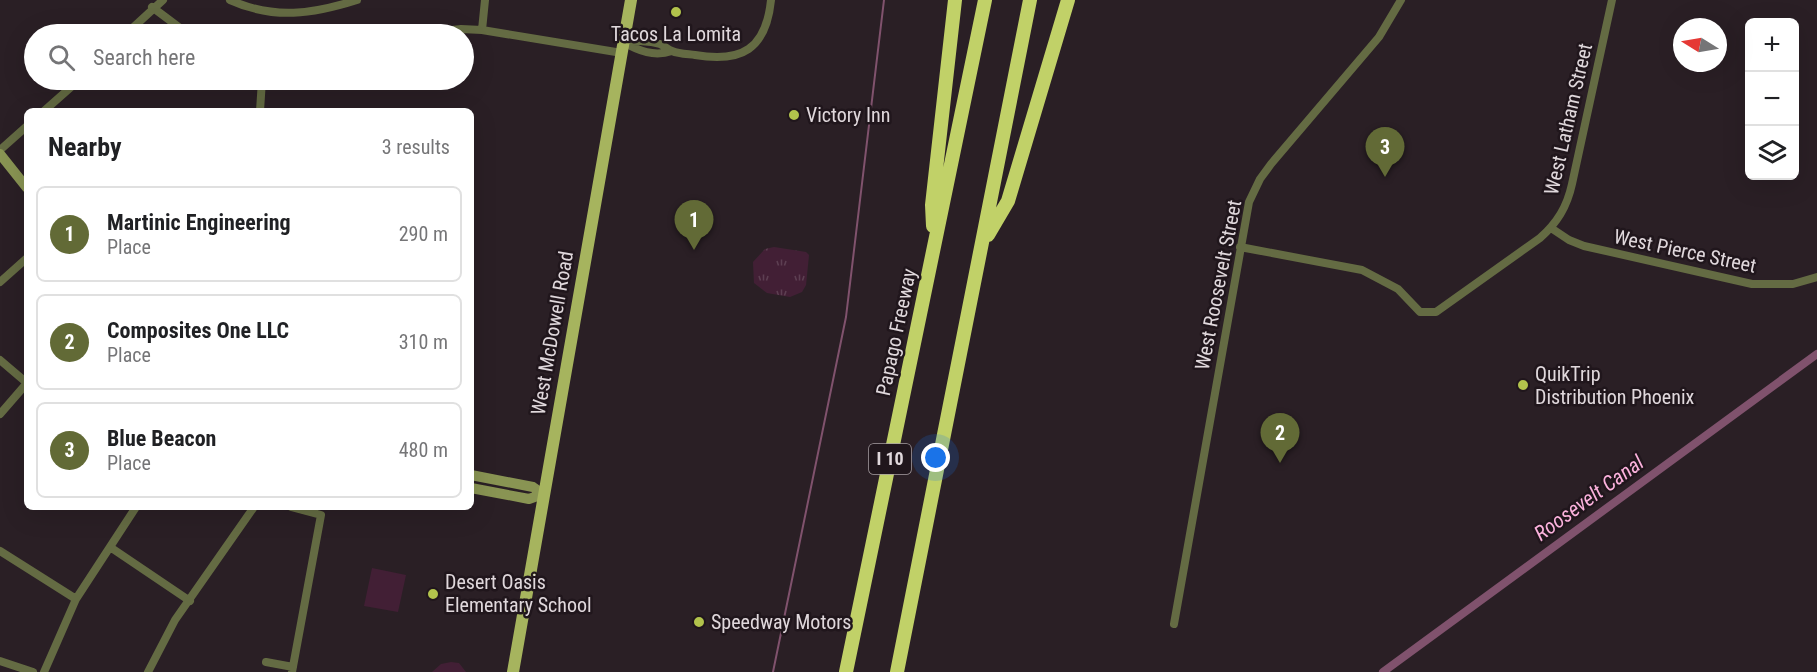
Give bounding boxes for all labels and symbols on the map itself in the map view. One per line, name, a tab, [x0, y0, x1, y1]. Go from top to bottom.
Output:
marker: Tacos La Lomita	[669, 5, 683, 19]
north arrow	[1673, 18, 1727, 72]
place label: Tacos La Lomita	[611, 22, 741, 46]
street label: West Latham Street	[1539, 41, 1597, 197]
place label: Victory Inn	[806, 103, 890, 127]
marker: Victory Inn	[787, 108, 801, 122]
pin: 3	[1366, 128, 1404, 177]
street label: West Roosevelt Street	[1190, 198, 1246, 372]
pin: 1	[674, 200, 714, 250]
street label: West Pierce Street	[1612, 224, 1758, 278]
street label: West McDowell Road	[526, 249, 578, 417]
street label: Papago Freeway	[871, 266, 921, 398]
place label: QuikTrip Distribution Phoenix	[1535, 362, 1695, 409]
marker: QuikTrip Distribution Phoenix	[1516, 378, 1530, 392]
pin: 2	[1260, 414, 1300, 463]
your location	[921, 443, 950, 472]
road number: I 10	[869, 444, 911, 474]
water label: Roosevelt Canal	[1530, 450, 1649, 546]
place label: Desert Oasis Elementary School	[445, 570, 592, 617]
marker: Desert Oasis Elementary School	[426, 587, 440, 601]
place label: Speedway Motors	[711, 610, 851, 634]
marker: Speedway Motors	[692, 615, 706, 629]

